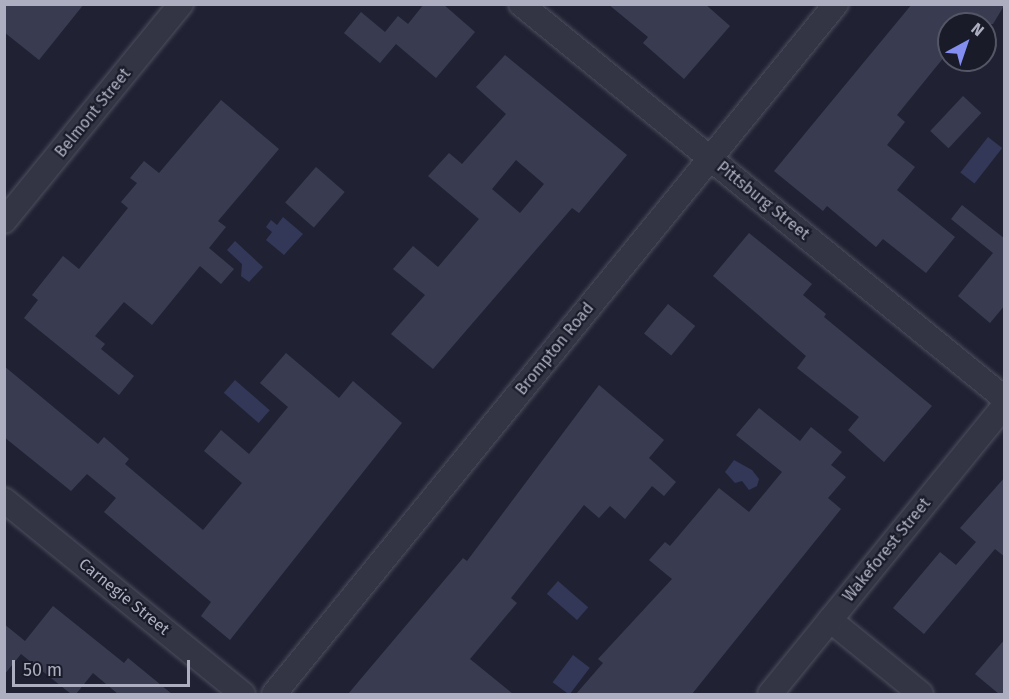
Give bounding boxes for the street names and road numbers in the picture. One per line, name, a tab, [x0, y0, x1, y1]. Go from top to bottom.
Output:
street label: Belmont Street	[51, 65, 135, 161]
street label: Pittsburg Street	[713, 158, 813, 244]
street label: Brompton Road	[512, 299, 598, 399]
street label: Wakeforest Street	[839, 494, 935, 606]
street label: Carnegie Street	[75, 555, 173, 639]

